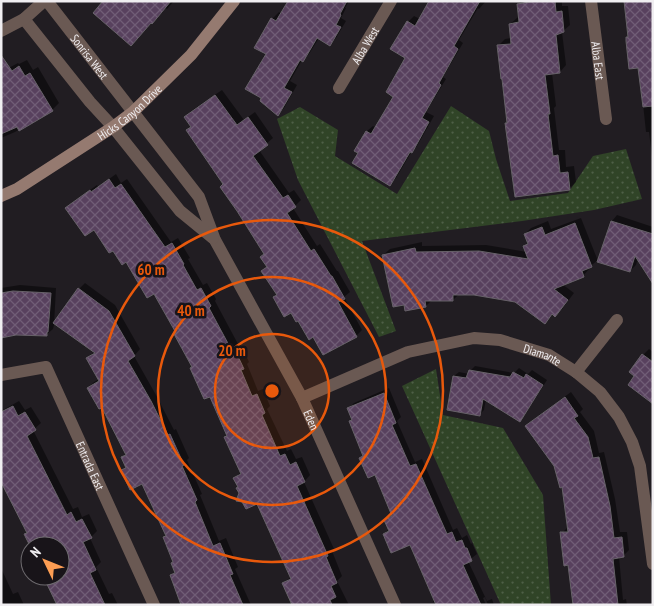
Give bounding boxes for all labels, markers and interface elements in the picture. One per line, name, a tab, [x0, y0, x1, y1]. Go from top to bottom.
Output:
street label: Alba West	[348, 23, 382, 66]
street label: Sonrisa West	[68, 31, 112, 82]
street label: Alba East	[589, 41, 609, 81]
street label: Hicks Canyon Drive	[94, 81, 165, 143]
text: 60 m	[137, 260, 165, 279]
text: 40 m	[177, 301, 205, 320]
street label: Diamante	[522, 340, 565, 369]
text: 20 m	[218, 341, 246, 360]
centre of rings	[263, 382, 281, 400]
street label: Eden	[301, 407, 323, 432]
street label: Entrada East	[73, 439, 109, 493]
north arrow	[20, 536, 70, 586]
text: N	[26, 543, 45, 561]

